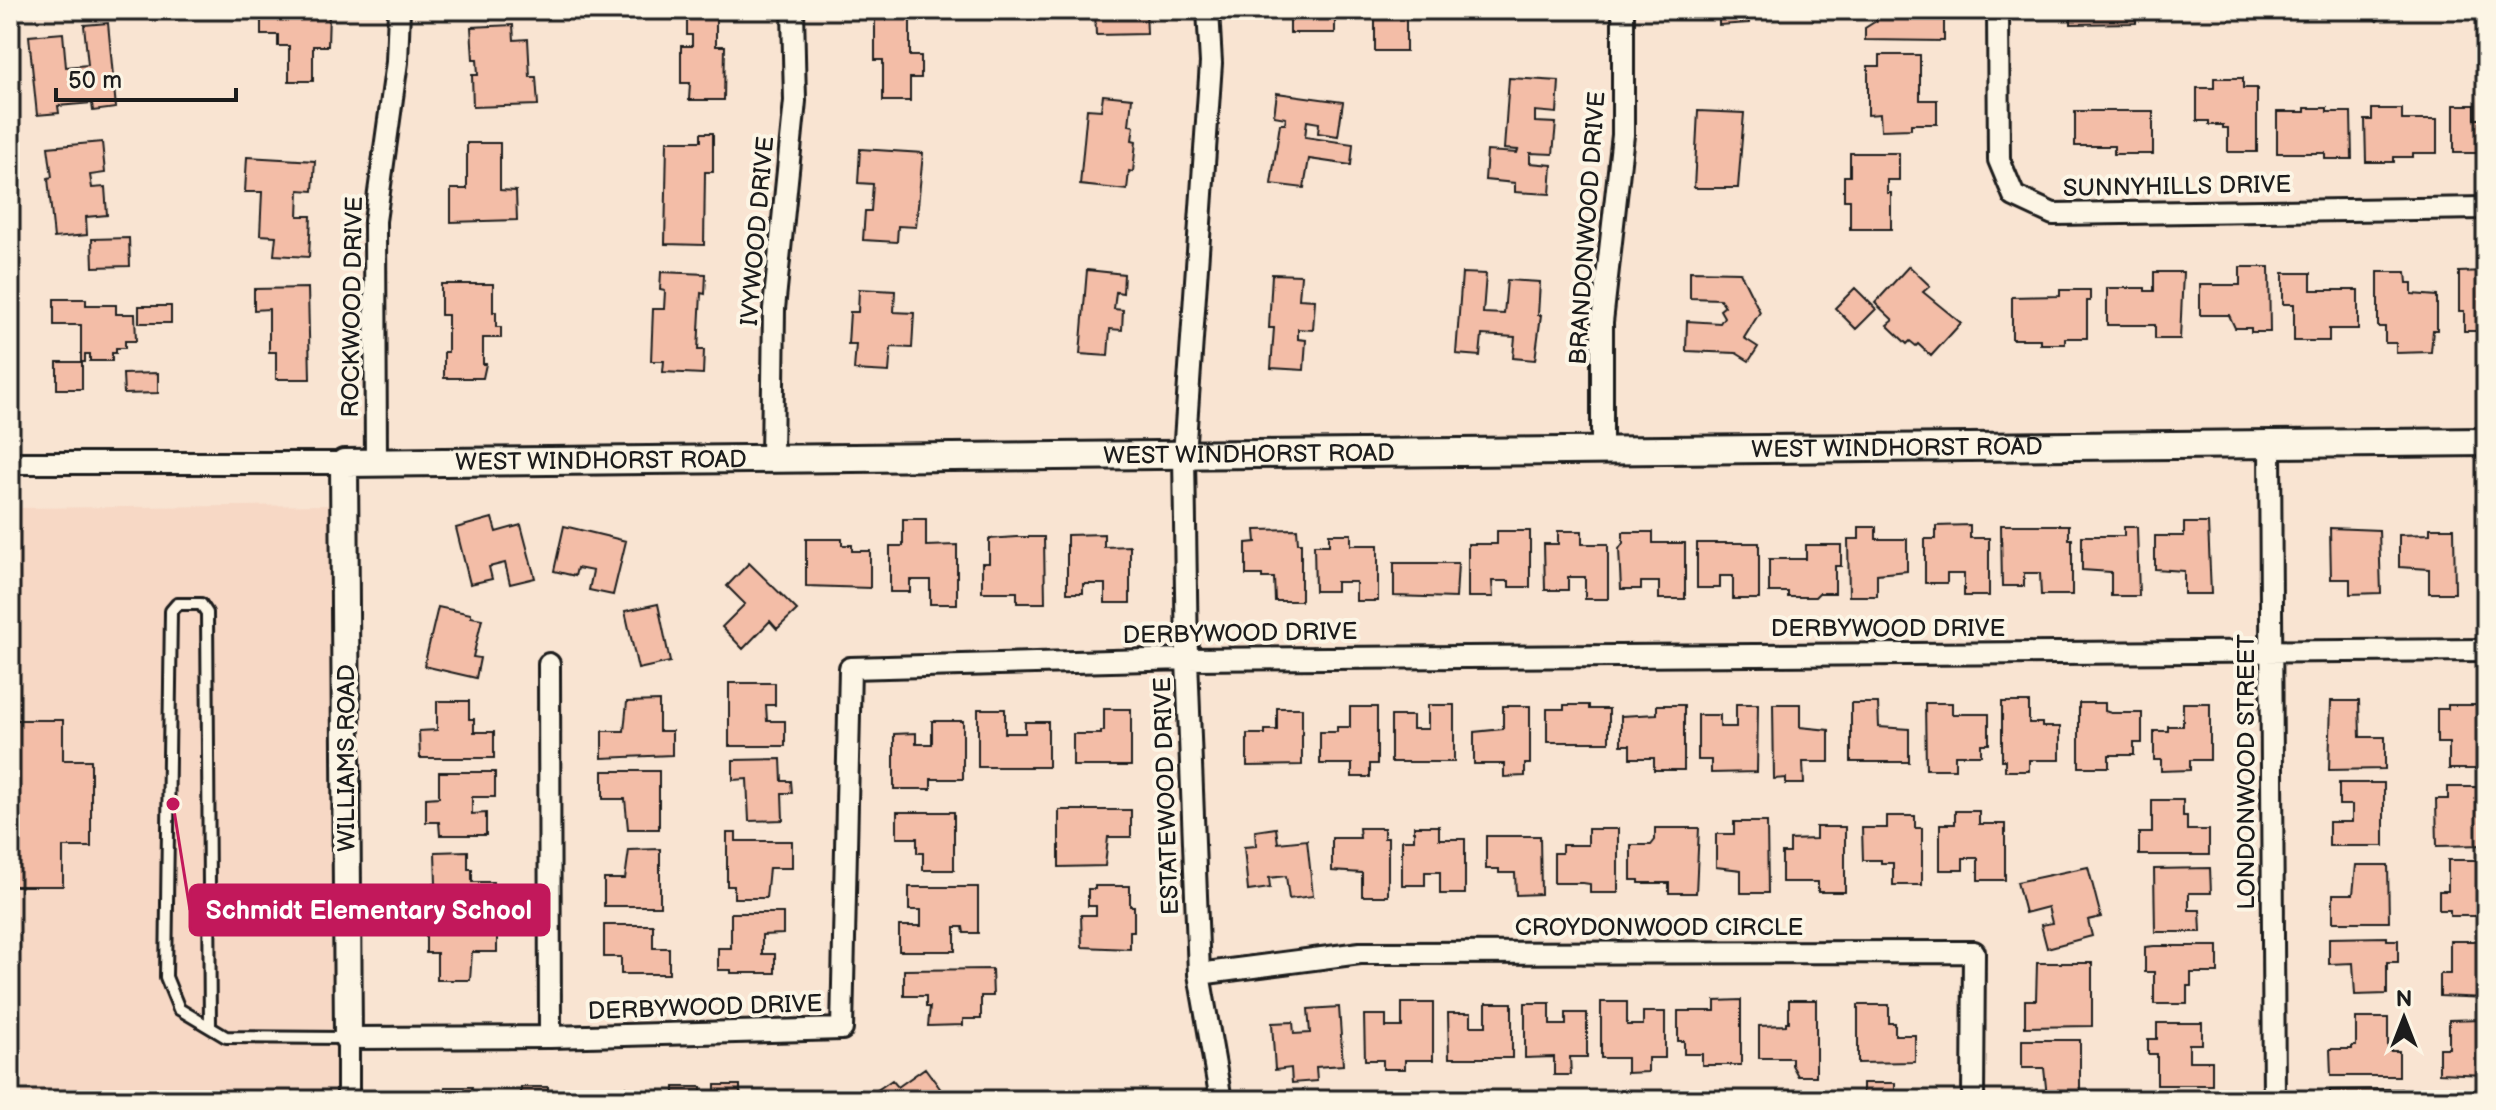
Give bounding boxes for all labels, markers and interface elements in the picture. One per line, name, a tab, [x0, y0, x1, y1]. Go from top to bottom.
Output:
scale bar	[56, 52, 236, 102]
text: 50 m	[68, 66, 122, 95]
street label: BRANDONWOOD DRIVE	[1563, 90, 1612, 366]
street label: IVYWOOD DRIVE	[735, 135, 780, 327]
street label: SUNNYHILLS DRIVE	[2063, 170, 2291, 203]
street label: ROCKWOOD DRIVE	[336, 196, 369, 418]
street label: WEST WINDHORST ROAD	[1751, 432, 2043, 464]
street label: WEST WINDHORST ROAD	[1103, 439, 1395, 471]
street label: WEST WINDHORST ROAD	[455, 445, 747, 477]
street label: DERBYWOOD DRIVE	[1771, 614, 2005, 643]
street label: DERBYWOOD DRIVE	[1122, 617, 1358, 650]
street label: LONDONWOOD STREET	[2232, 634, 2261, 910]
street label: WILLIAMS ROAD	[332, 664, 361, 852]
street label: ESTATEWOOD DRIVE	[1148, 676, 1185, 915]
callout: Schmidt Elementary School	[190, 885, 549, 935]
text: Schmidt Elementary School	[206, 896, 532, 927]
street label: CROYDONWOOD CIRCLE	[1515, 913, 1803, 942]
north arrow	[2364, 978, 2444, 1058]
text: N	[2396, 986, 2412, 1013]
street label: DERBYWOOD DRIVE	[587, 989, 823, 1026]

